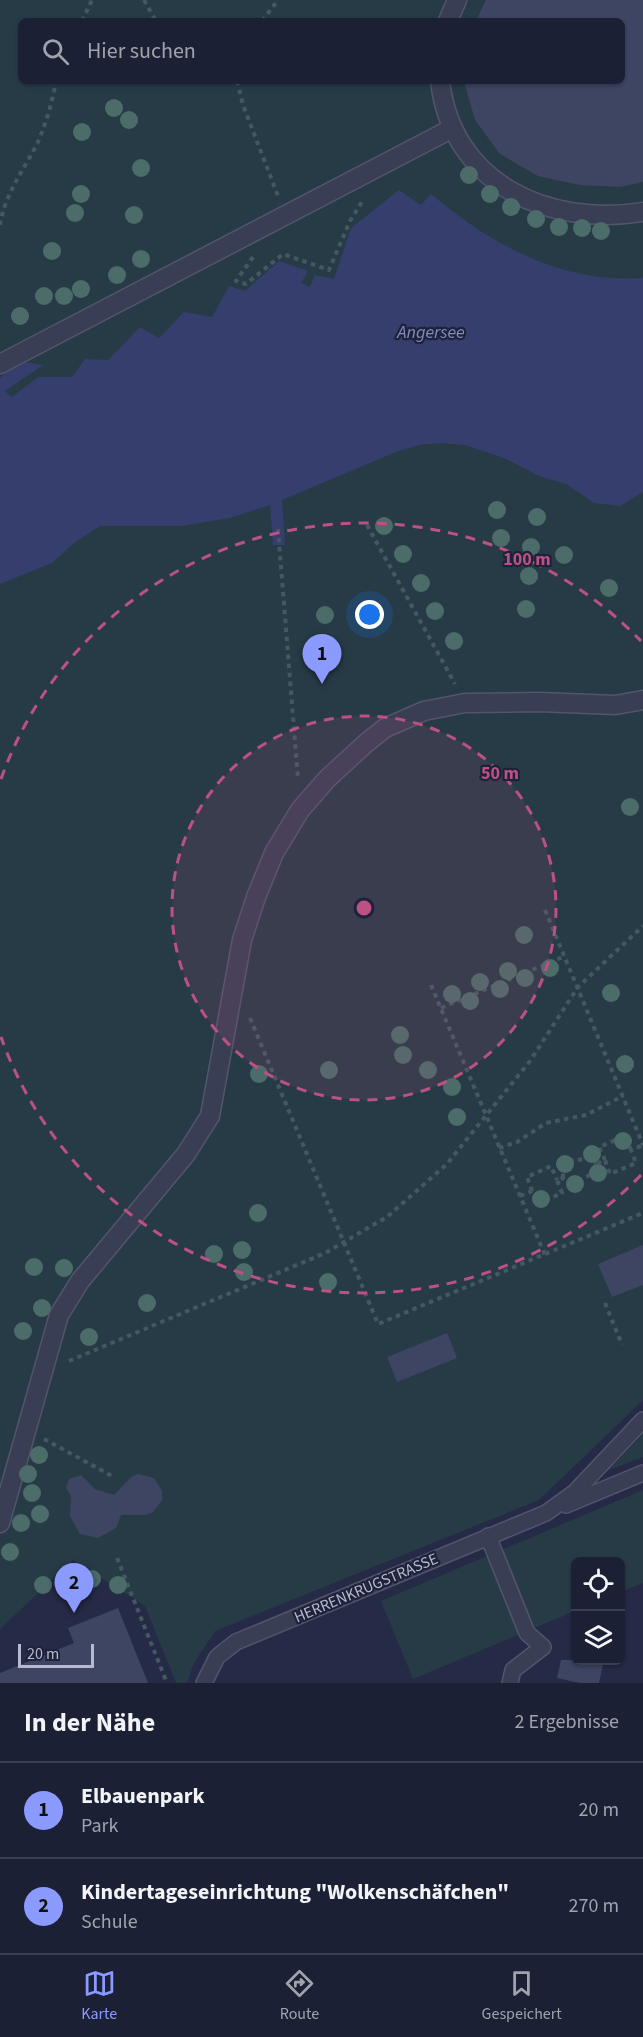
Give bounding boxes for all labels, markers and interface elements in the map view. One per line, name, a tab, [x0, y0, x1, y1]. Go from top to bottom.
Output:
search box	[18, 18, 625, 84]
icon: search	[39, 35, 72, 68]
text: Hier suchen	[87, 35, 196, 67]
water label: Angersee	[396, 320, 465, 345]
text: 100 m	[503, 547, 551, 572]
your location	[355, 600, 384, 629]
pin: 1	[302, 634, 342, 684]
text: 50 m	[481, 761, 519, 786]
centre of rings	[354, 898, 374, 918]
street label: HERRENKRUGSTRASSE	[291, 1548, 441, 1628]
map controls	[571, 1557, 625, 1665]
button: locate	[571, 1557, 625, 1611]
pin: 2	[54, 1564, 94, 1613]
button: layers	[571, 1611, 625, 1665]
scale bar	[18, 1641, 94, 1668]
text: 20 m	[27, 1643, 59, 1665]
text: In der Nähe	[24, 1704, 155, 1741]
text: 2 Ergebnisse	[514, 1708, 619, 1736]
text: Elbauenpark	[81, 1780, 205, 1812]
text: 1	[38, 1796, 49, 1824]
text: 20 m	[579, 1796, 619, 1824]
text: Park	[81, 1812, 118, 1840]
text: Kindertageseinrichtung "Wolkenschäfchen"	[81, 1876, 509, 1908]
text: 2	[38, 1892, 49, 1920]
text: 270 m	[569, 1892, 619, 1920]
text: Schule	[81, 1908, 138, 1936]
tab: Karte	[81, 1967, 117, 2025]
tab: Route	[280, 1967, 319, 2025]
tab: Gespeichert	[482, 1967, 562, 2025]

